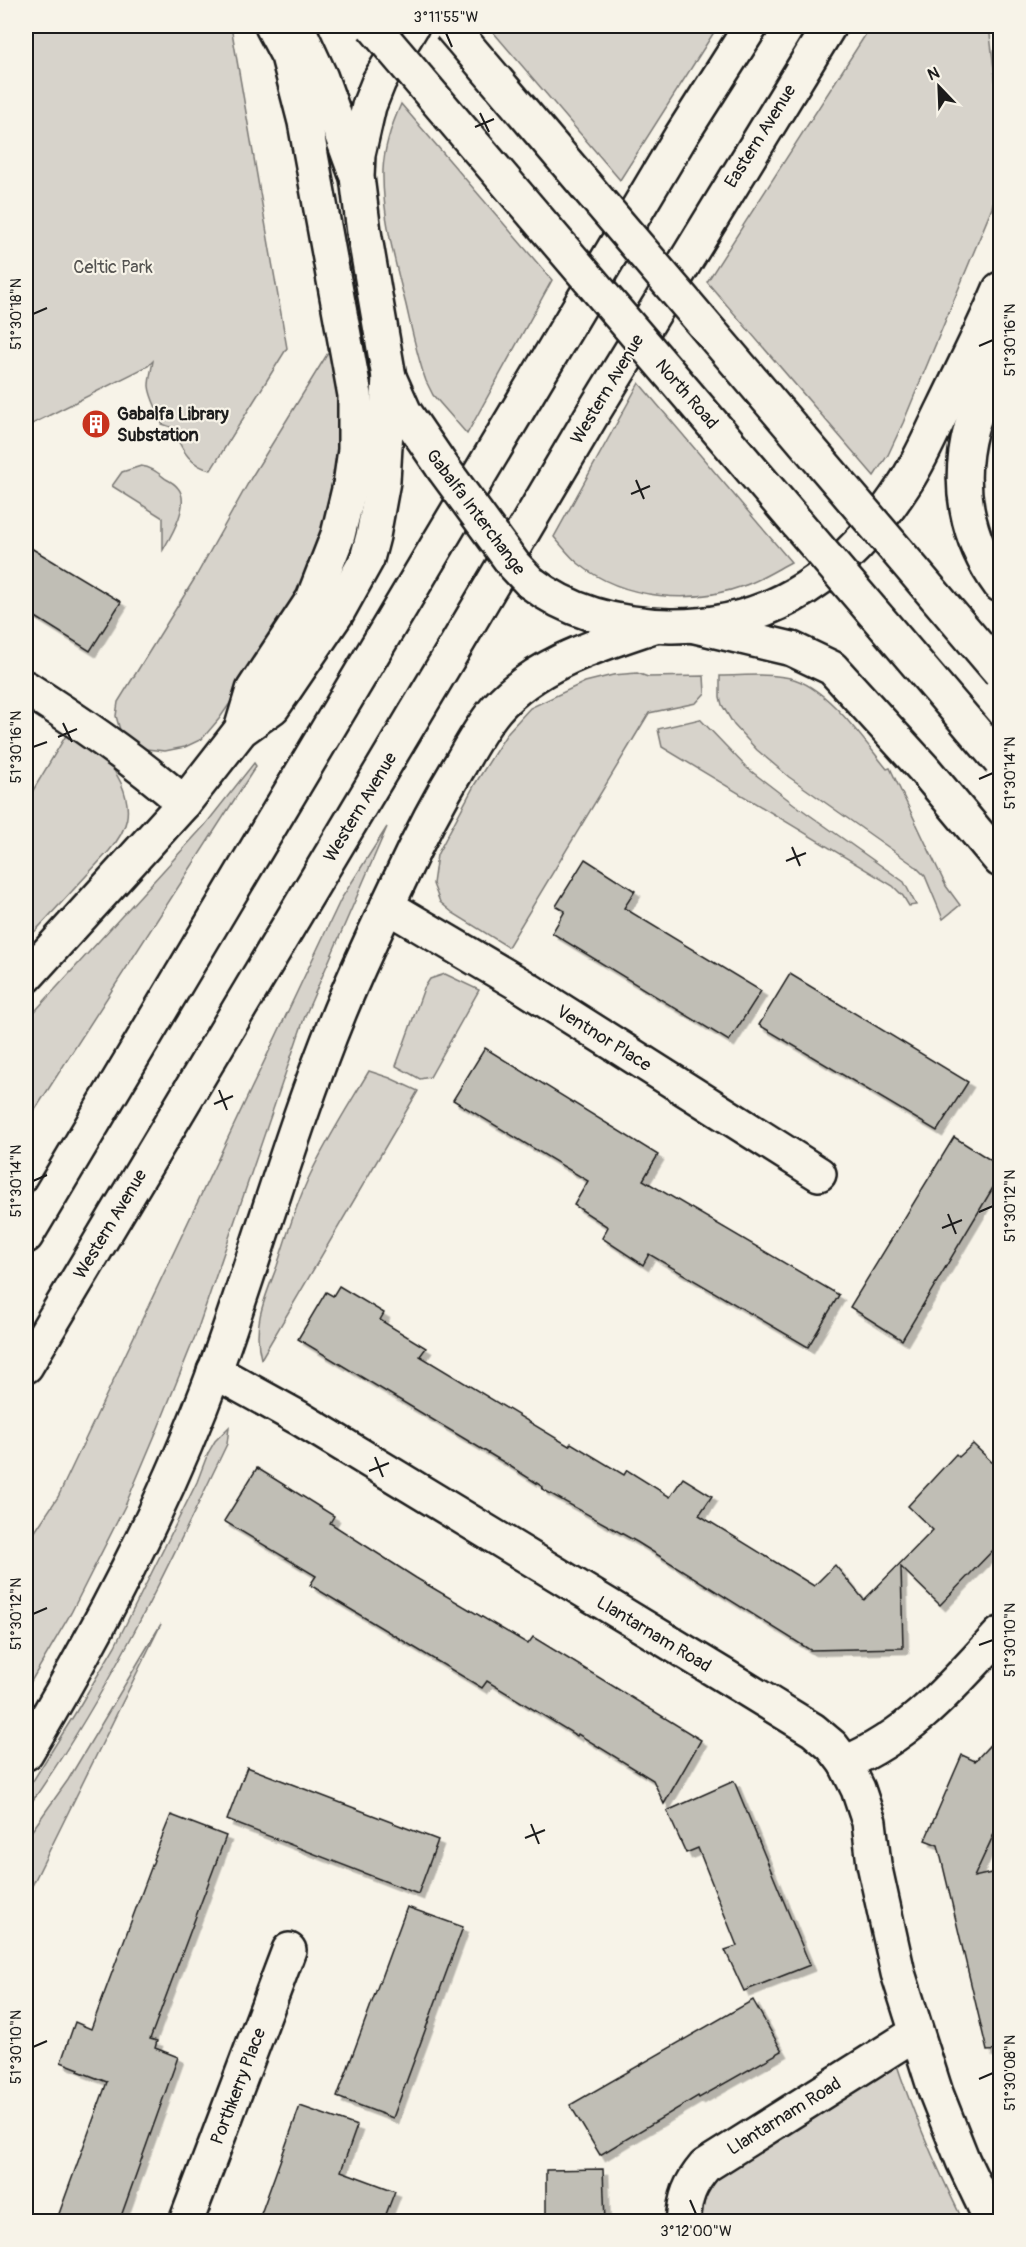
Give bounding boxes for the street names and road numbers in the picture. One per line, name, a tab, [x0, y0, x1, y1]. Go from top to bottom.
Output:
street label: Eastern Avenue	[719, 80, 801, 192]
street label: Western Avenue	[566, 330, 649, 448]
street label: North Road	[650, 355, 723, 434]
street label: Gabalfa Interchange	[421, 445, 531, 580]
street label: Western Avenue	[319, 748, 402, 866]
street label: Ventnor Place	[552, 1000, 656, 1077]
street label: Western Avenue	[69, 1165, 152, 1283]
street label: Llantarnam Road	[592, 1591, 715, 1678]
street label: Porthkerry Place	[206, 2024, 271, 2148]
street label: Llantarnam Road	[723, 2072, 846, 2161]

